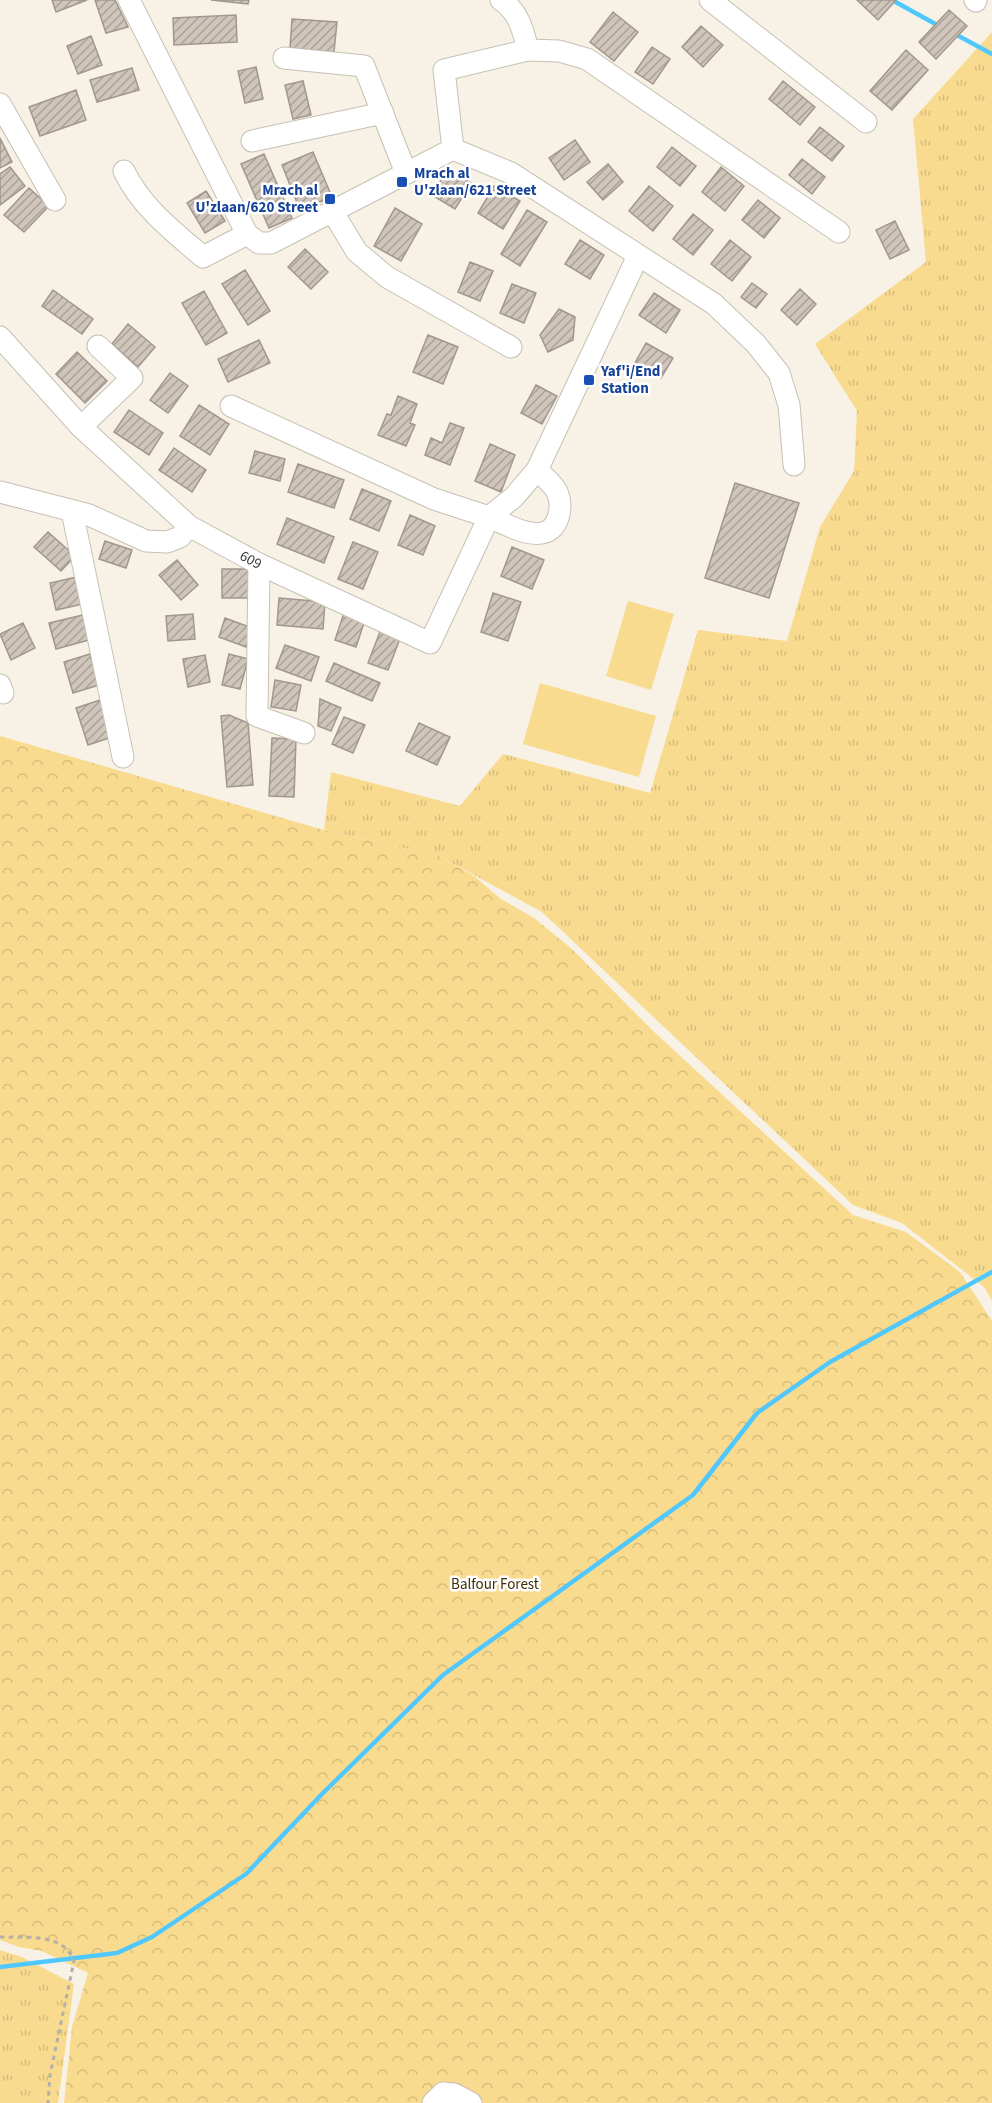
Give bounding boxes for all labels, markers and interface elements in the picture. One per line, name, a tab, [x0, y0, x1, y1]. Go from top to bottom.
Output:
place label: Mrach al U'zlaan/621 Street	[414, 163, 537, 201]
marker: Mrach al U'zlaan/621 Street	[395, 175, 409, 189]
place label: Mrach al U'zlaan/620 Street	[195, 180, 319, 218]
marker: Mrach al U'zlaan/620 Street	[323, 192, 337, 206]
place label: Yaf'i/End Station	[600, 361, 660, 399]
marker: Yaf'i/End Station	[582, 373, 596, 387]
street label: 609	[236, 545, 266, 574]
park label: Balfour Forest	[451, 1574, 539, 1595]

